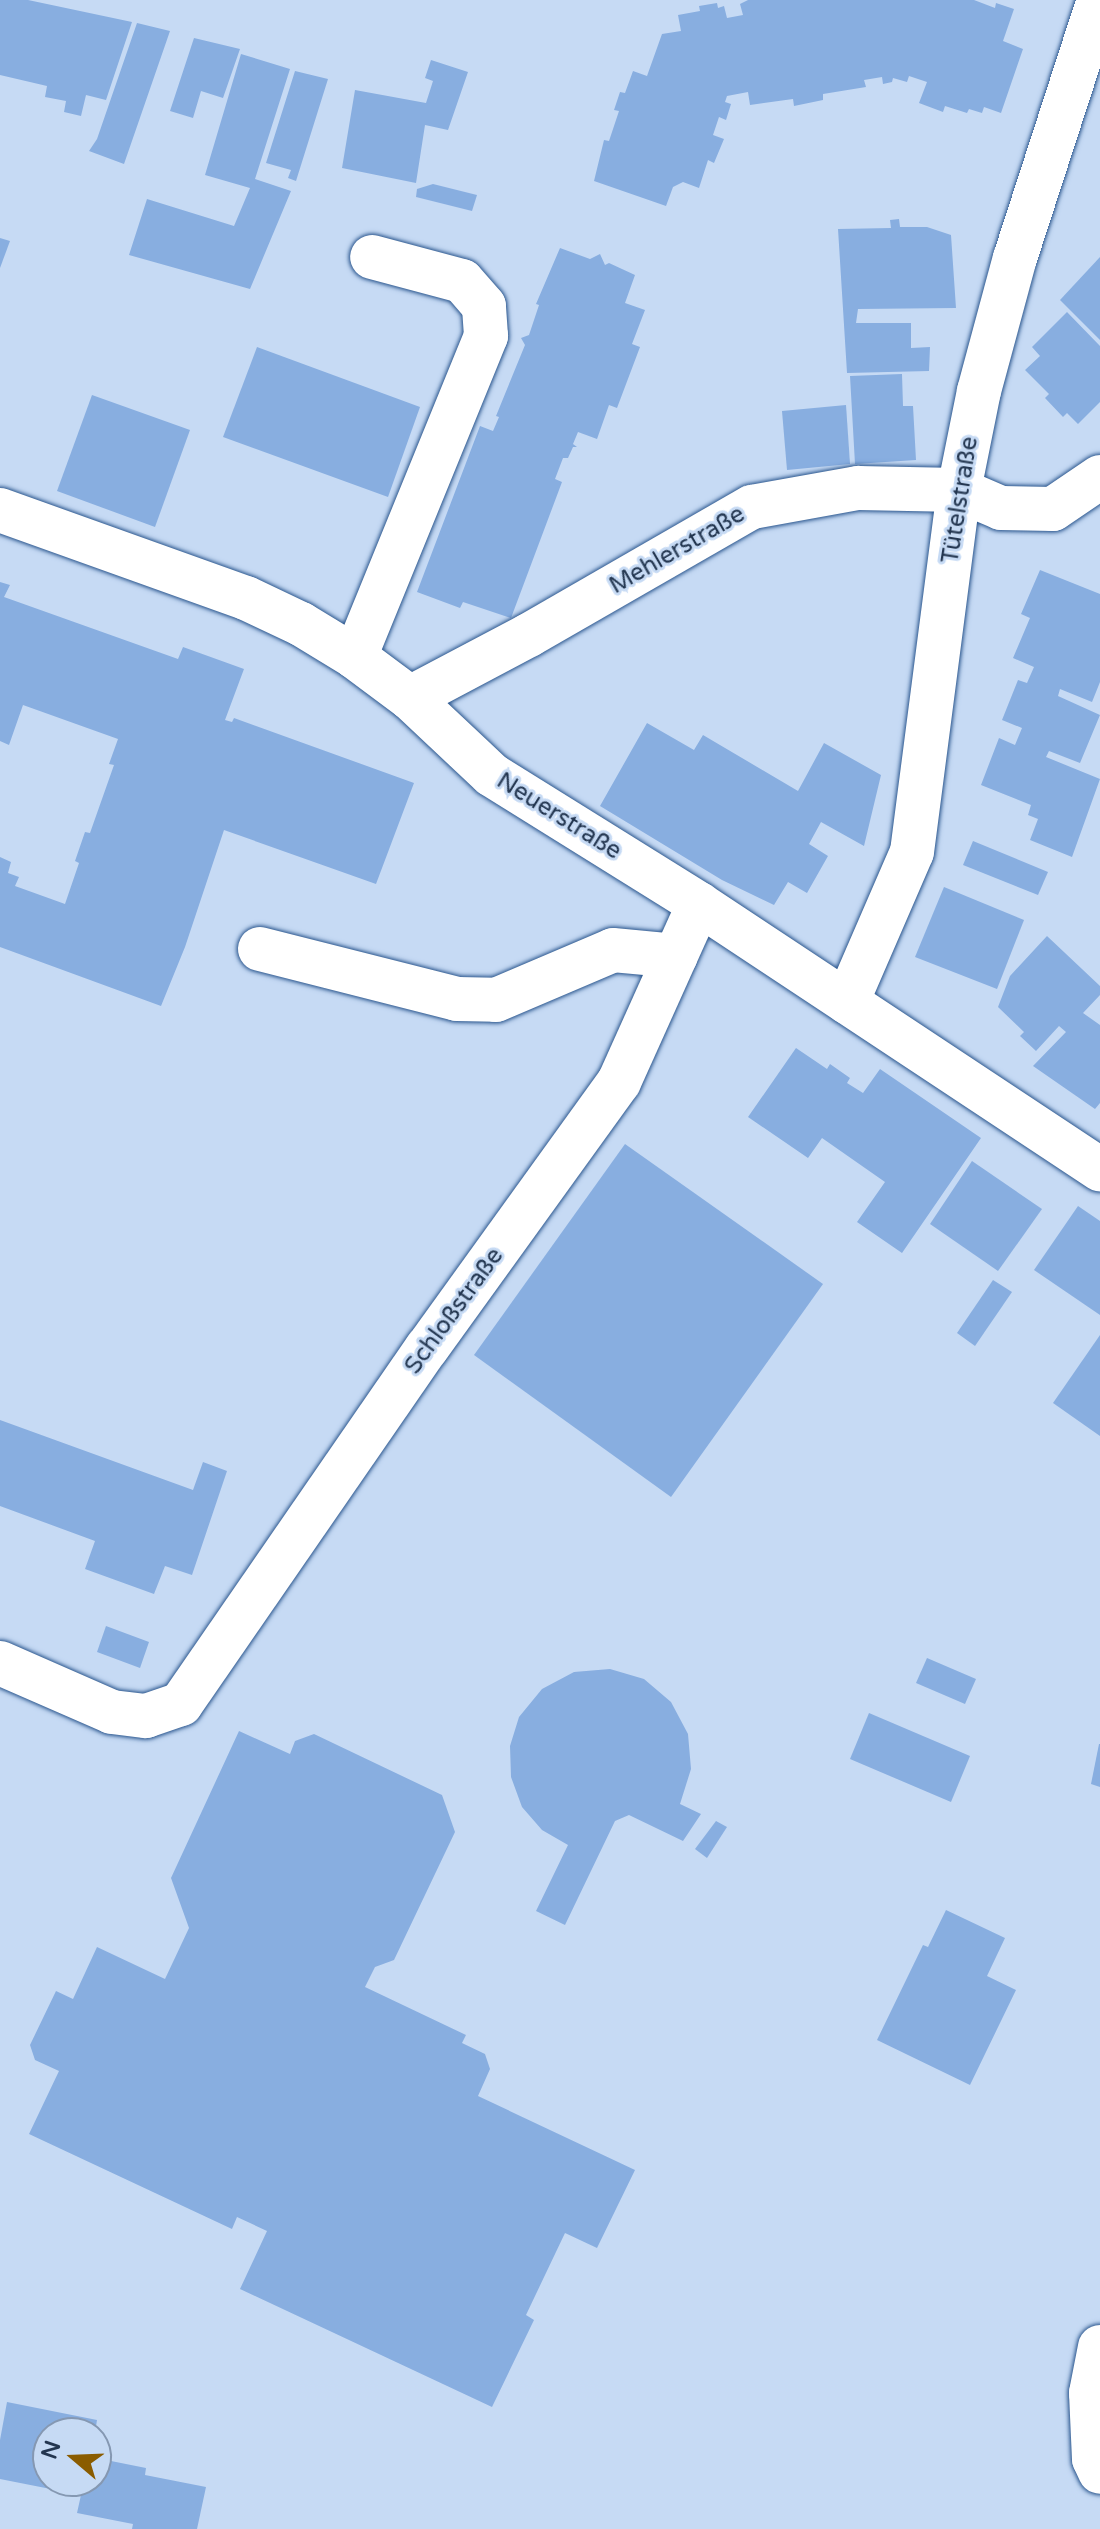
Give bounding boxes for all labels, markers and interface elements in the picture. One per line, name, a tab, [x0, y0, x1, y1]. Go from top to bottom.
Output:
street label: Tütelstraße	[936, 435, 984, 565]
street label: Mehlerstraße	[604, 500, 750, 600]
street label: Neuerstraße	[491, 766, 627, 866]
street label: Schloßstraße	[399, 1242, 509, 1380]
north arrow	[32, 2417, 112, 2497]
text: N	[36, 2437, 66, 2462]

